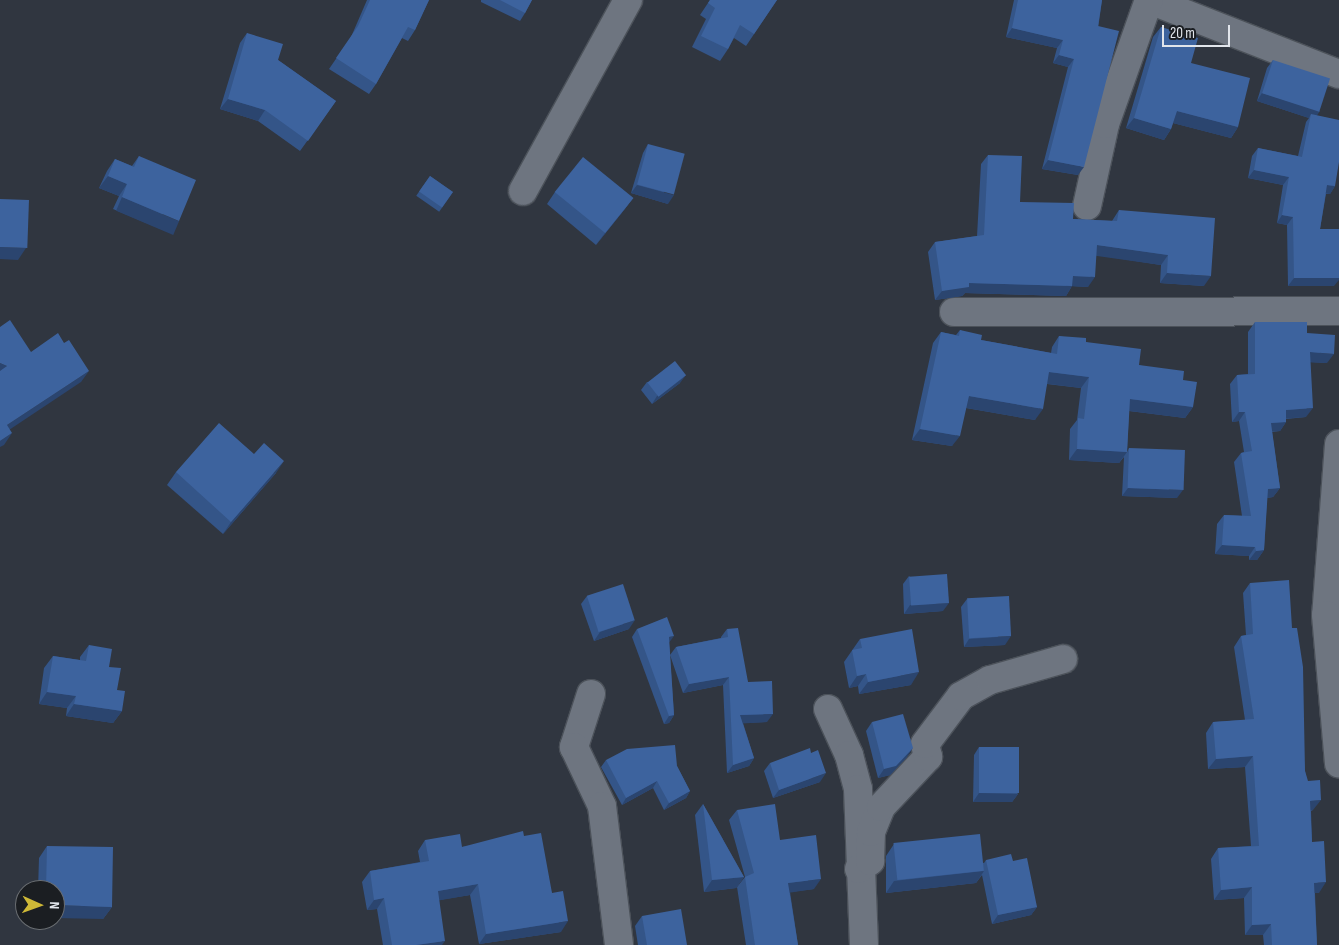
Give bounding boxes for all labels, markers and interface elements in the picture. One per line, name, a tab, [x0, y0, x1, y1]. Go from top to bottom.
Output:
scale bar	[1164, 15, 1232, 47]
text: 20 m	[1170, 24, 1195, 43]
north arrow	[15, 880, 65, 930]
text: N	[46, 901, 63, 910]

